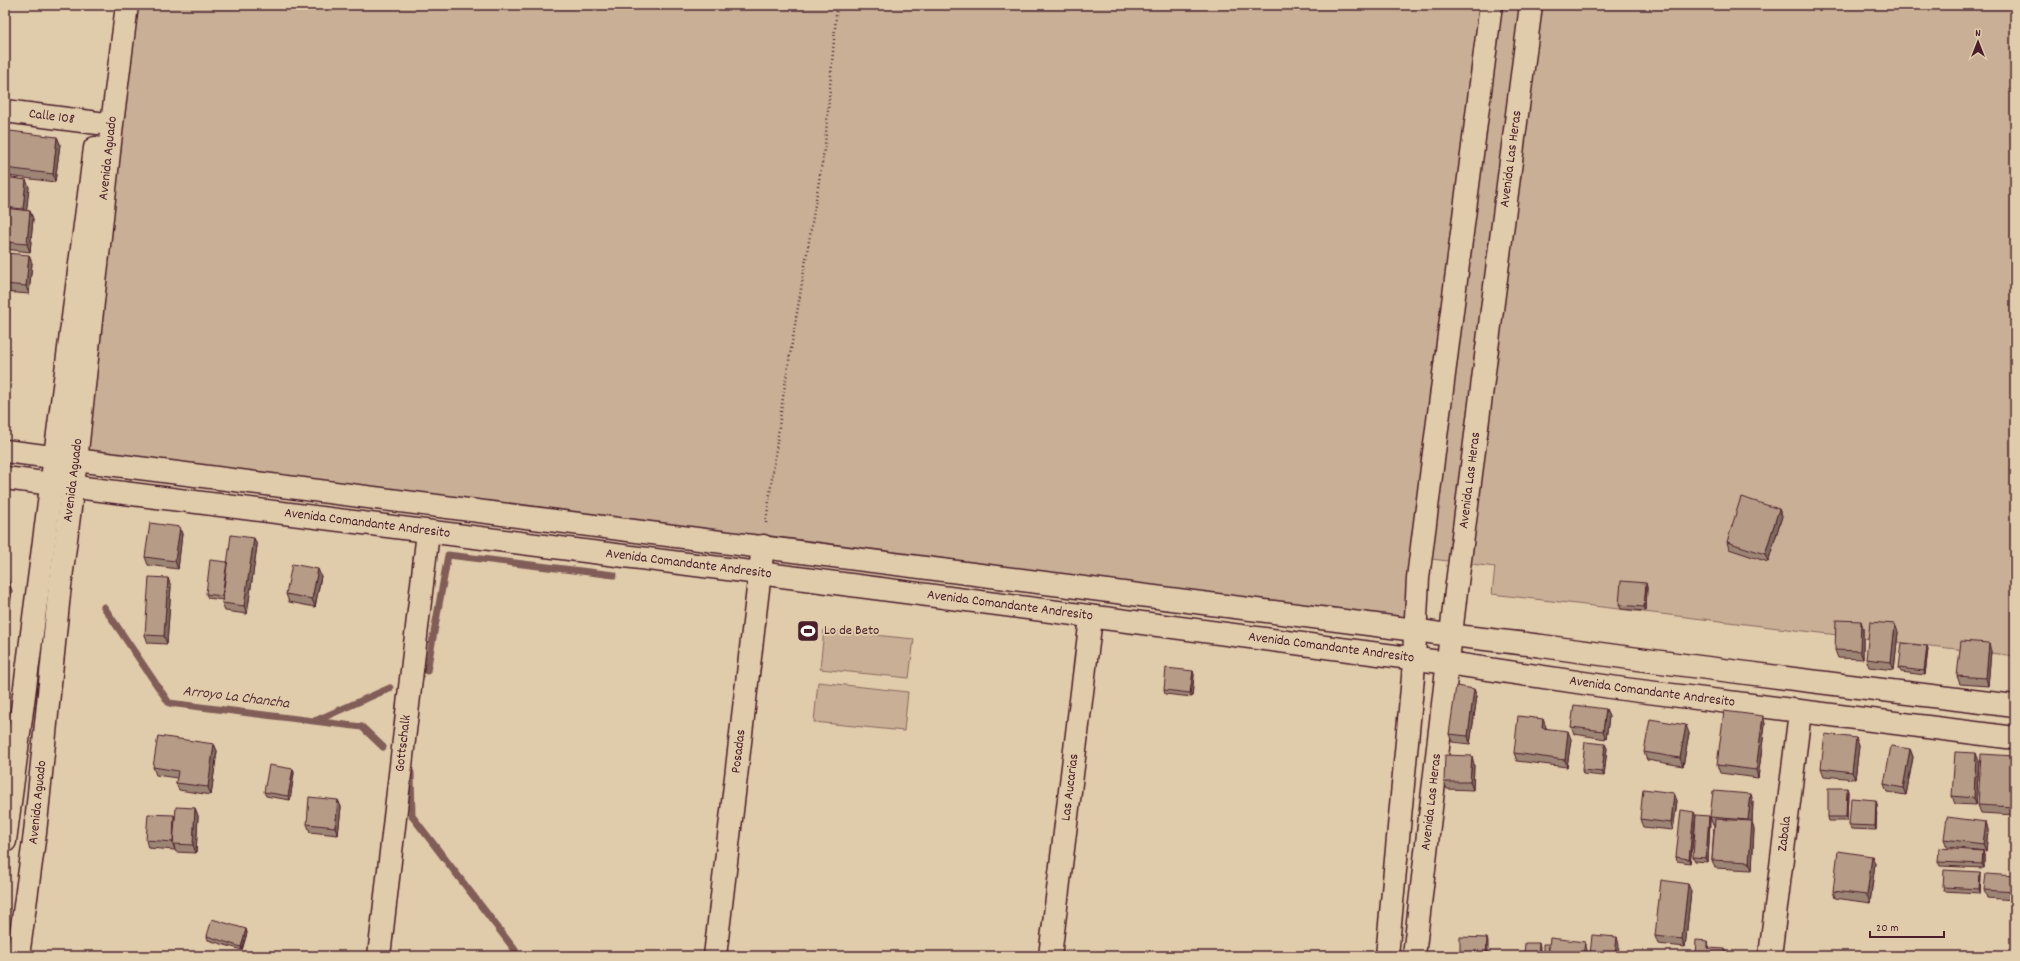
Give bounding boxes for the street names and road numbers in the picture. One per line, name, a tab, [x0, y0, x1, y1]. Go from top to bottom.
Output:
street label: Calle 108	[28, 104, 76, 130]
street label: Avenida Las Heras	[1495, 109, 1527, 209]
street label: Avenida Aguado	[94, 115, 123, 201]
street label: Avenida Las Heras	[1454, 431, 1486, 530]
street label: Avenida Aguado	[58, 437, 88, 523]
street label: Avenida Comandante Andresito	[283, 503, 451, 544]
street label: Avenida Comandante Andresito	[604, 544, 773, 585]
street label: Avenida Comandante Andresito	[926, 585, 1094, 627]
street label: Avenida Comandante Andresito	[1247, 627, 1415, 668]
street label: Avenida Comandante Andresito	[1568, 671, 1736, 713]
street label: Gottschalk	[390, 714, 417, 773]
street label: Posadas	[726, 728, 751, 774]
street label: Las Aucarias	[1056, 752, 1084, 822]
street label: Avenida Las Heras	[1416, 752, 1447, 852]
street label: Avenida Aguado	[24, 759, 52, 846]
street label: Zabala	[1773, 815, 1797, 853]

